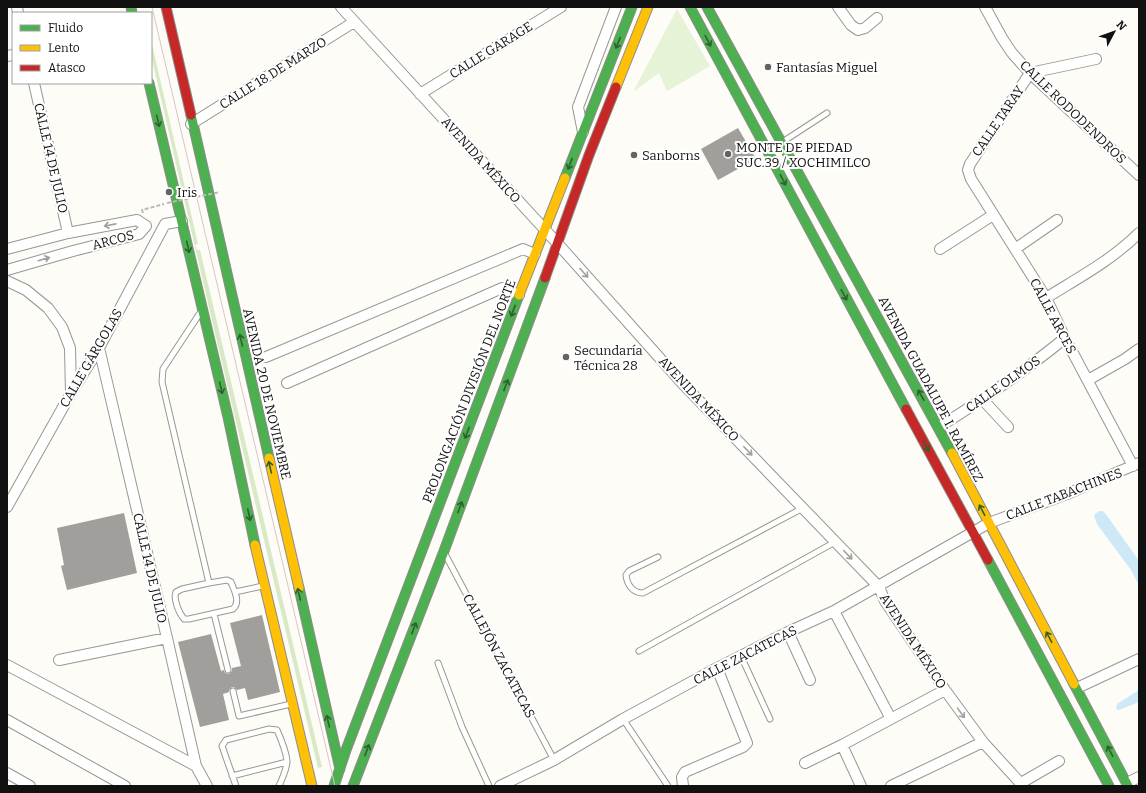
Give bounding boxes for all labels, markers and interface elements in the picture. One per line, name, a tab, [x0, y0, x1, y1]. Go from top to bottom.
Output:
legend	[12, 12, 152, 84]
north arrow	[1094, 12, 1134, 52]
street label: CALLE GARAGE	[447, 18, 535, 82]
text: N	[1113, 18, 1129, 34]
text: Fluido	[48, 21, 83, 35]
street label: CALLE 18 DE MARZO	[217, 34, 329, 112]
one-way arrow	[705, 35, 712, 47]
one-way arrow	[613, 37, 621, 49]
text: Lento	[48, 41, 80, 55]
street label: CALLE RODODENDROS	[1017, 57, 1129, 167]
place label: Fantasías Miguel	[776, 60, 878, 75]
text: Atasco	[48, 61, 86, 75]
marker: Fantasías Miguel	[763, 62, 773, 72]
street label: CALLE TARAY	[969, 82, 1028, 159]
street label: CALLE 14 DE JULIO	[31, 101, 71, 215]
one-way arrow	[155, 114, 163, 127]
street label: AVENIDA MÉXICO	[438, 114, 524, 206]
place label: MONTE DE PIEDAD SUC.39 / XOCHIMILCO	[736, 140, 871, 170]
place label: Sanborns	[642, 148, 700, 163]
marker: MONTE DE PIEDAD SUC.39 / XOCHIMILCO	[723, 149, 733, 159]
marker: Sanborns	[629, 150, 639, 160]
one-way arrow	[566, 158, 574, 170]
one-way arrow	[780, 174, 787, 186]
place label: Iris	[177, 185, 197, 200]
marker: Iris	[164, 187, 174, 197]
one-way arrow	[103, 221, 116, 229]
street label: ARCOS	[90, 227, 136, 253]
one-way arrow	[185, 241, 193, 254]
one-way arrow	[38, 255, 51, 262]
one-way arrow	[580, 268, 589, 279]
street label: CALLE ARCES	[1027, 276, 1079, 356]
street label: PROLONGACIÓN DIVISIÓN DEL NORTE	[419, 277, 519, 505]
one-way arrow	[841, 289, 849, 301]
street label: AVENIDA GUADALUPE I. RAMÍREZ	[876, 294, 986, 484]
one-way arrow	[508, 305, 516, 317]
street label: CALLE GÁRGOLAS	[57, 306, 125, 410]
street label: AVENIDA 20 DE NOVIEMBRE	[240, 307, 294, 481]
one-way arrow	[237, 334, 245, 347]
place label: Secundaría Técnica 28	[574, 343, 643, 373]
marker: Secundaría Técnica 28	[561, 352, 571, 362]
street label: AVENIDA MÉXICO	[656, 353, 742, 445]
street label: CALLE OLMOS	[963, 353, 1043, 415]
one-way arrow	[502, 380, 510, 392]
one-way arrow	[217, 381, 225, 394]
one-way arrow	[916, 389, 924, 401]
one-way arrow	[462, 426, 470, 438]
one-way arrow	[923, 440, 930, 452]
one-way arrow	[744, 446, 753, 456]
one-way arrow	[266, 461, 274, 474]
street label: CALLE TABACHINES	[1004, 465, 1124, 523]
one-way arrow	[456, 501, 464, 513]
one-way arrow	[977, 504, 985, 516]
one-way arrow	[245, 508, 253, 521]
street label: CALLE 14 DE JULIO	[130, 511, 170, 625]
one-way arrow	[843, 550, 853, 560]
one-way arrow	[295, 588, 303, 601]
street label: CALLEJÓN ZACATECAS	[460, 591, 538, 721]
street label: AVENIDA MÉXICO	[877, 591, 949, 691]
street label: CALLE ZACATECAS	[691, 622, 799, 688]
one-way arrow	[410, 623, 418, 635]
one-way arrow	[1045, 631, 1053, 643]
one-way arrow	[957, 707, 966, 718]
one-way arrow	[324, 714, 332, 727]
one-way arrow	[363, 744, 371, 756]
one-way arrow	[1106, 746, 1113, 758]

